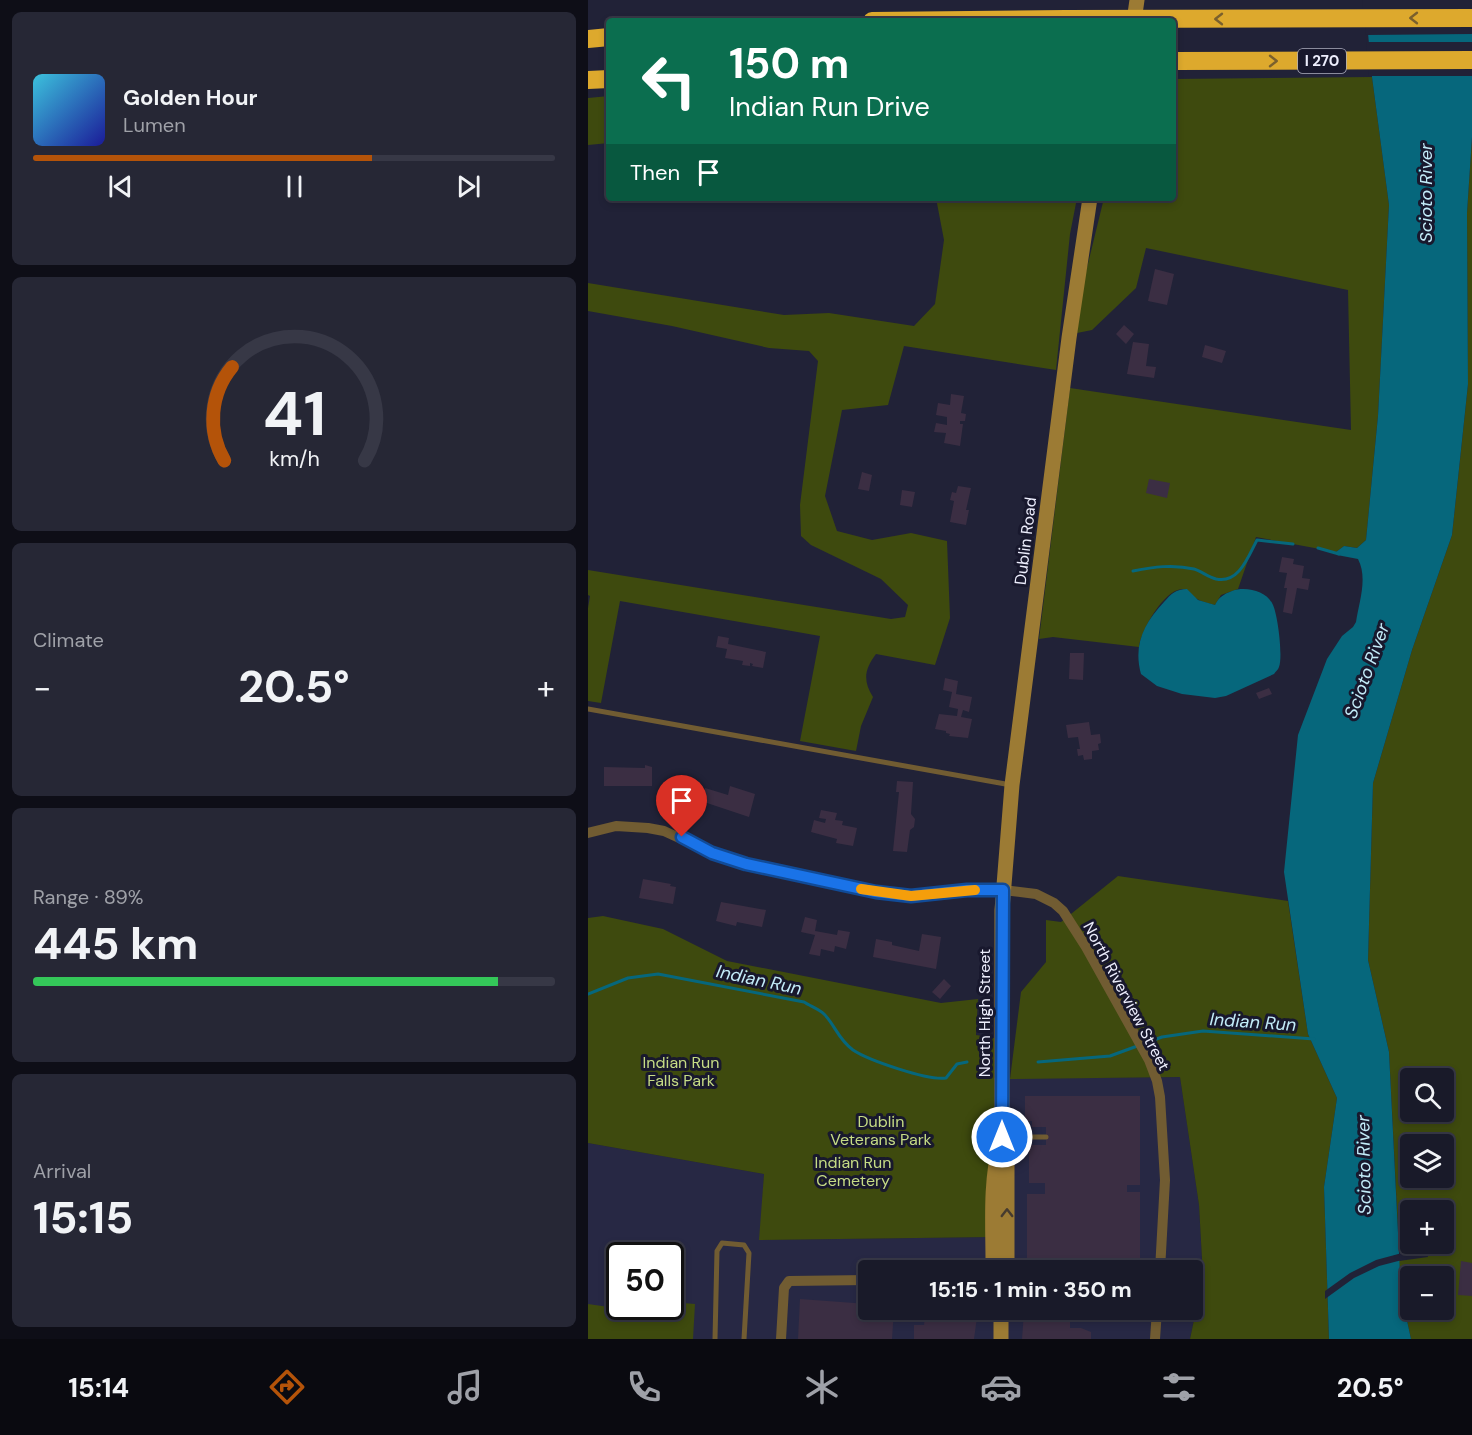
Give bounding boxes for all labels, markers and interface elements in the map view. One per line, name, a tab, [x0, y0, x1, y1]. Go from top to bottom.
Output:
one-way arrow	[1409, 12, 1418, 24]
one-way arrow	[1214, 13, 1223, 25]
text: 150 m	[729, 36, 849, 91]
icon: left	[630, 42, 708, 120]
road number: I 270	[1298, 49, 1346, 73]
one-way arrow	[1269, 55, 1278, 67]
text: Golden Hour	[123, 83, 258, 112]
text: Indian Run Drive	[729, 89, 930, 124]
text: Lumen	[123, 112, 186, 138]
water label: Scioto River	[1414, 142, 1438, 243]
icon: arrive	[692, 156, 725, 189]
text: Then	[630, 158, 680, 187]
icon: previous	[104, 170, 137, 203]
icon: pause	[278, 170, 311, 203]
icon: next	[452, 170, 485, 203]
text: 41	[262, 373, 326, 454]
text: km/h	[269, 446, 319, 474]
street label: Dublin Road	[1010, 496, 1041, 586]
water label: Scioto River	[1339, 619, 1396, 722]
text: Climate	[33, 627, 104, 653]
text: 20.5°	[238, 657, 350, 716]
text: −	[33, 666, 51, 709]
text: +	[537, 666, 555, 709]
pin	[656, 775, 707, 837]
icon: arrive	[665, 784, 698, 817]
text: Range · 89%	[33, 884, 144, 910]
text: 445 km	[33, 914, 198, 973]
street label: North Riverview Street	[1078, 918, 1175, 1074]
street label: North High Street	[974, 949, 995, 1077]
water label: Indian Run	[714, 959, 804, 1001]
water label: Indian Run	[1209, 1007, 1297, 1037]
park label: Indian Run Falls Park	[643, 1052, 719, 1091]
map controls	[1400, 1068, 1454, 1320]
button: search	[1400, 1068, 1454, 1122]
position arrow	[970, 1105, 1034, 1169]
park label: Dublin Veterans Park	[830, 1111, 932, 1150]
water label: Scioto River	[1351, 1114, 1377, 1215]
button: layers	[1400, 1134, 1454, 1188]
park label: Indian Run Cemetery	[815, 1152, 891, 1191]
text: Arrival	[33, 1158, 91, 1184]
text: 15:15	[33, 1188, 133, 1247]
button: +	[1400, 1200, 1454, 1254]
one-way arrow	[1001, 1208, 1013, 1217]
speed limit sign: 50	[606, 1242, 684, 1320]
button: −	[1400, 1266, 1454, 1320]
text: 15:15 · 1 min · 350 m	[929, 1275, 1132, 1304]
icon: directions	[266, 1366, 308, 1408]
icon: music	[444, 1366, 486, 1408]
icon: phone	[623, 1366, 665, 1408]
icon: climate	[801, 1366, 843, 1408]
icon: car	[980, 1366, 1022, 1408]
icon: filters	[1158, 1366, 1200, 1408]
text: 15:14	[68, 1370, 129, 1405]
text: 20.5°	[1337, 1370, 1404, 1405]

